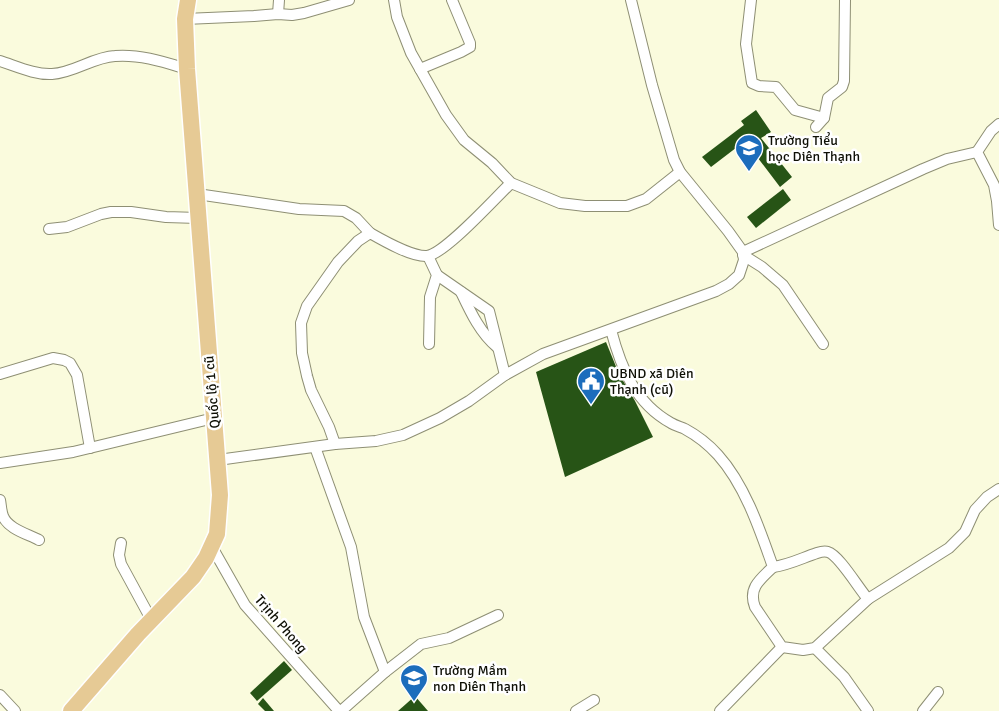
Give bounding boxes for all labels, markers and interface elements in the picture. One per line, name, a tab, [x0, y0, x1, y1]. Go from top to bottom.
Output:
place label: Trường Tiểu học Diên Thạnh	[768, 132, 860, 165]
school or university icon: Trường Tiểu học Diên Thạnh	[734, 133, 764, 172]
street label: Quốc lộ 1 cũ	[200, 355, 224, 429]
place label: UBND xã Diên Thạnh (cũ)	[610, 365, 694, 398]
public building icon: UBND xã Diên Thạnh (cũ)	[576, 366, 606, 405]
street label: Trịnh Phong	[251, 591, 311, 657]
place label: Trường Mầm non Diên Thạnh	[433, 662, 526, 695]
school or university icon: Trường Mầm non Diên Thạnh	[399, 663, 429, 702]

